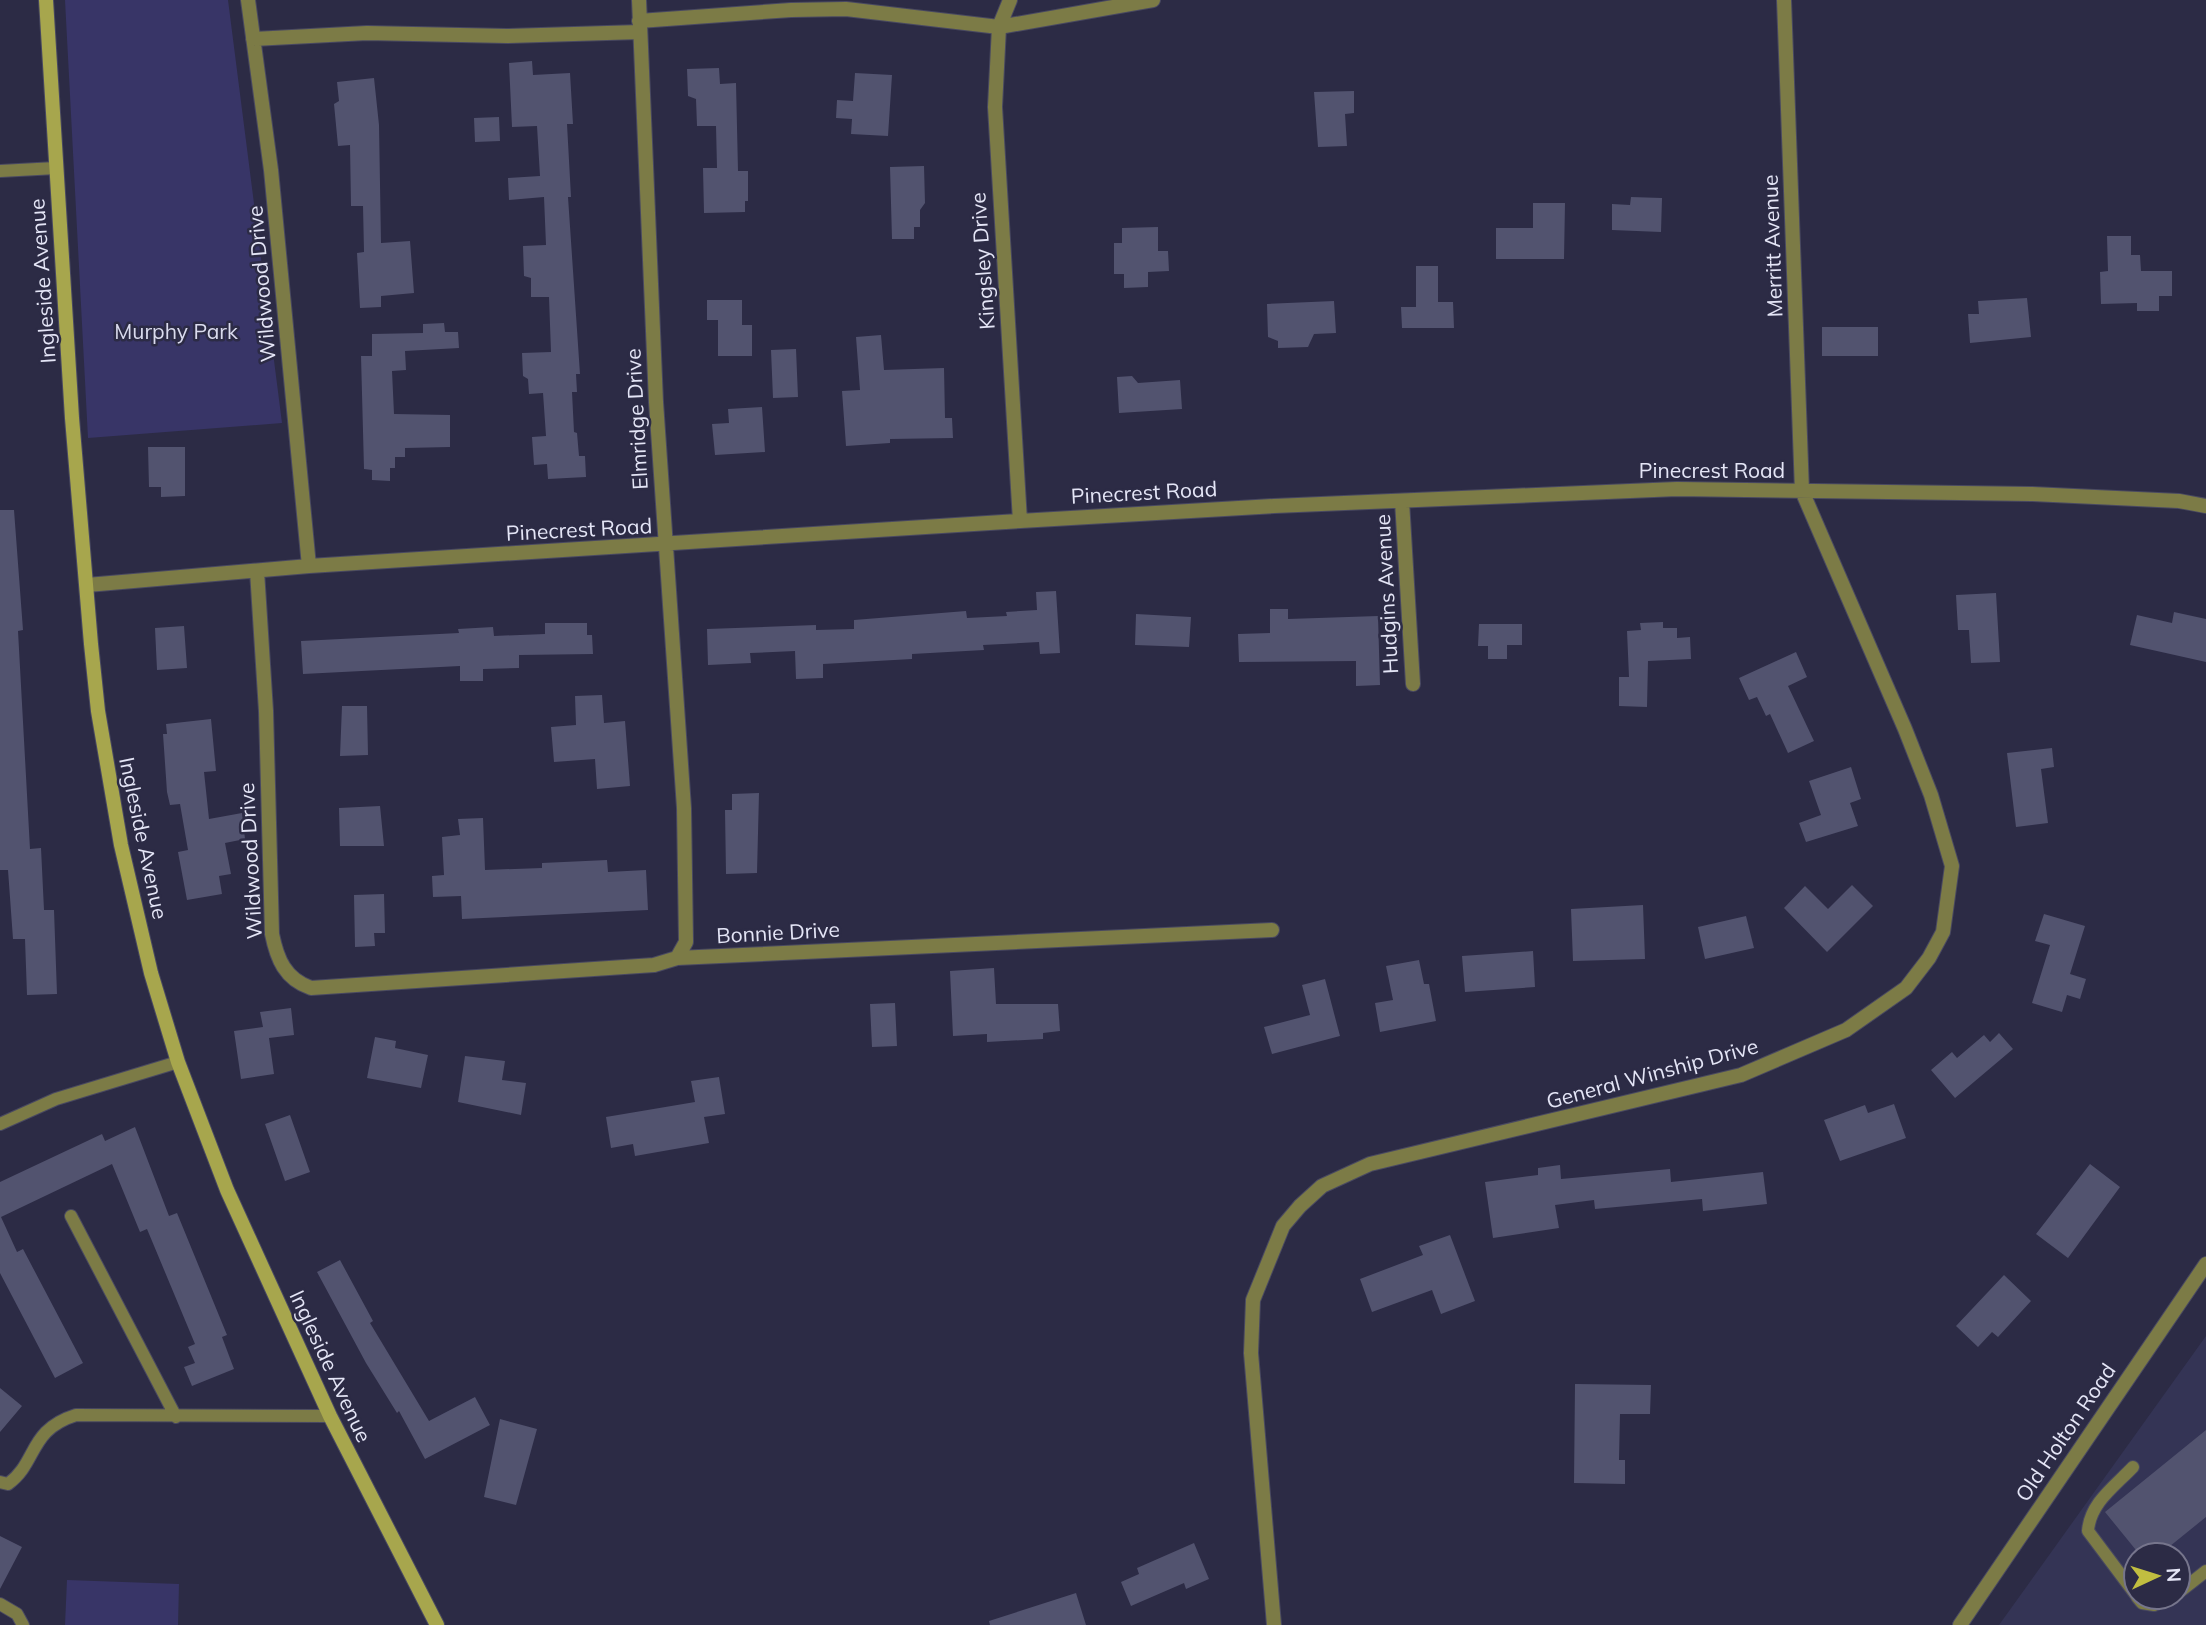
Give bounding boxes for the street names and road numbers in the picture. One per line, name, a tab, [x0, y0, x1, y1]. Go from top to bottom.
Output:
street label: Merritt Avenue	[1757, 174, 1787, 318]
street label: Kingsley Drive	[964, 192, 1000, 330]
street label: Ingleside Avenue	[23, 198, 61, 364]
street label: Wildwood Drive	[241, 205, 281, 363]
street label: Elmridge Drive	[619, 348, 653, 490]
street label: Pinecrest Road	[1639, 457, 1785, 483]
street label: Pinecrest Road	[1070, 475, 1218, 509]
street label: Pinecrest Road	[505, 512, 653, 546]
street label: Hudgins Avenue	[1369, 514, 1403, 674]
street label: Ingleside Avenue	[114, 755, 174, 921]
street label: Wildwood Drive	[233, 782, 267, 940]
street label: Bonnie Drive	[716, 916, 840, 948]
street label: General Winship Drive	[1543, 1032, 1761, 1114]
street label: Ingleside Avenue	[284, 1286, 378, 1446]
street label: Old Holton Road	[2009, 1358, 2121, 1506]

